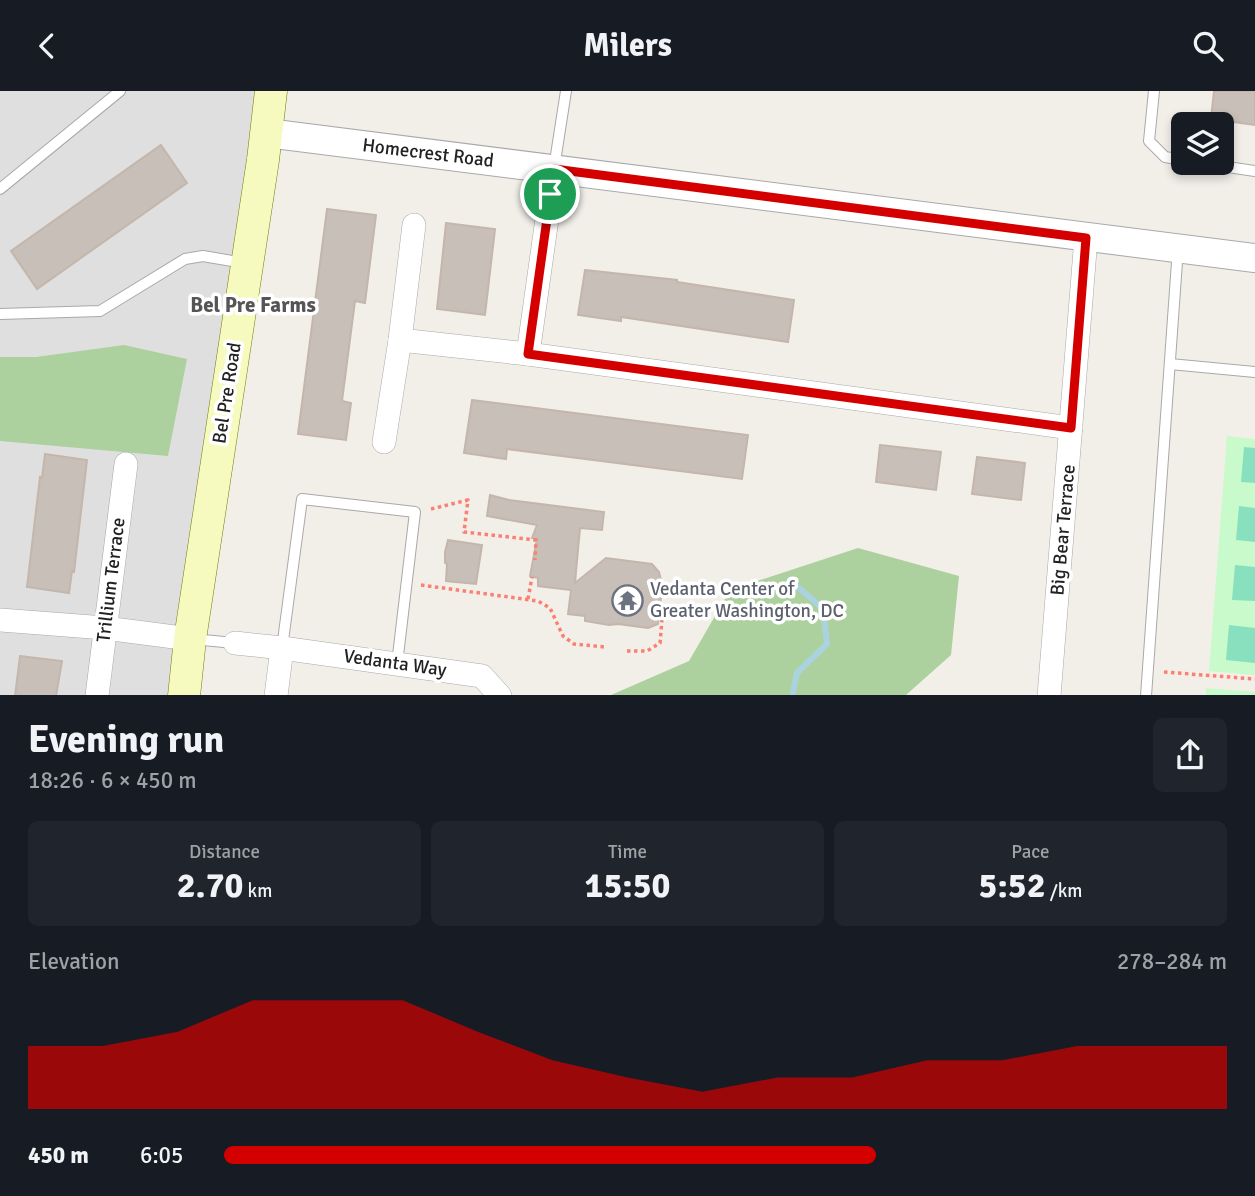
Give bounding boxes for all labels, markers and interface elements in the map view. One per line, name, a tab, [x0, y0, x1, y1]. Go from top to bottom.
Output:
text: Milers	[583, 26, 672, 65]
icon: back	[28, 27, 66, 65]
icon: search	[1189, 27, 1227, 65]
map controls	[1171, 112, 1234, 175]
button: layers	[1171, 112, 1234, 175]
street label: Homecrest Road	[361, 133, 495, 173]
pin	[520, 164, 580, 224]
icon: arrive	[531, 175, 569, 213]
district label: Bel Pre Farms	[190, 292, 316, 318]
street label: Bel Pre Road	[207, 341, 247, 445]
street label: Big Bear Terrace	[1045, 463, 1081, 597]
street label: Trillium Terrace	[91, 516, 131, 644]
place label: Vedanta Center of Greater Washington, DC	[650, 577, 844, 623]
temple icon: Vedanta Center of Greater Washington, DC	[610, 583, 644, 617]
street label: Vedanta Way	[342, 644, 448, 682]
text: Evening run	[28, 716, 224, 763]
button: share	[1153, 718, 1227, 792]
text: 18:26 · 6 × 450 m	[28, 766, 197, 795]
text: Distance	[189, 840, 260, 864]
text: Time	[608, 840, 647, 864]
text: Pace	[1011, 840, 1050, 864]
text: 2.70	[177, 864, 243, 907]
text: 15:50	[585, 864, 670, 907]
text: 5:52	[979, 864, 1046, 907]
text: km	[243, 879, 272, 903]
text: /km	[1046, 879, 1082, 903]
text: Elevation	[28, 947, 120, 976]
text: 278–284 m	[1117, 947, 1227, 976]
text: 450 m	[28, 1141, 89, 1170]
text: 6:05	[140, 1141, 183, 1170]

